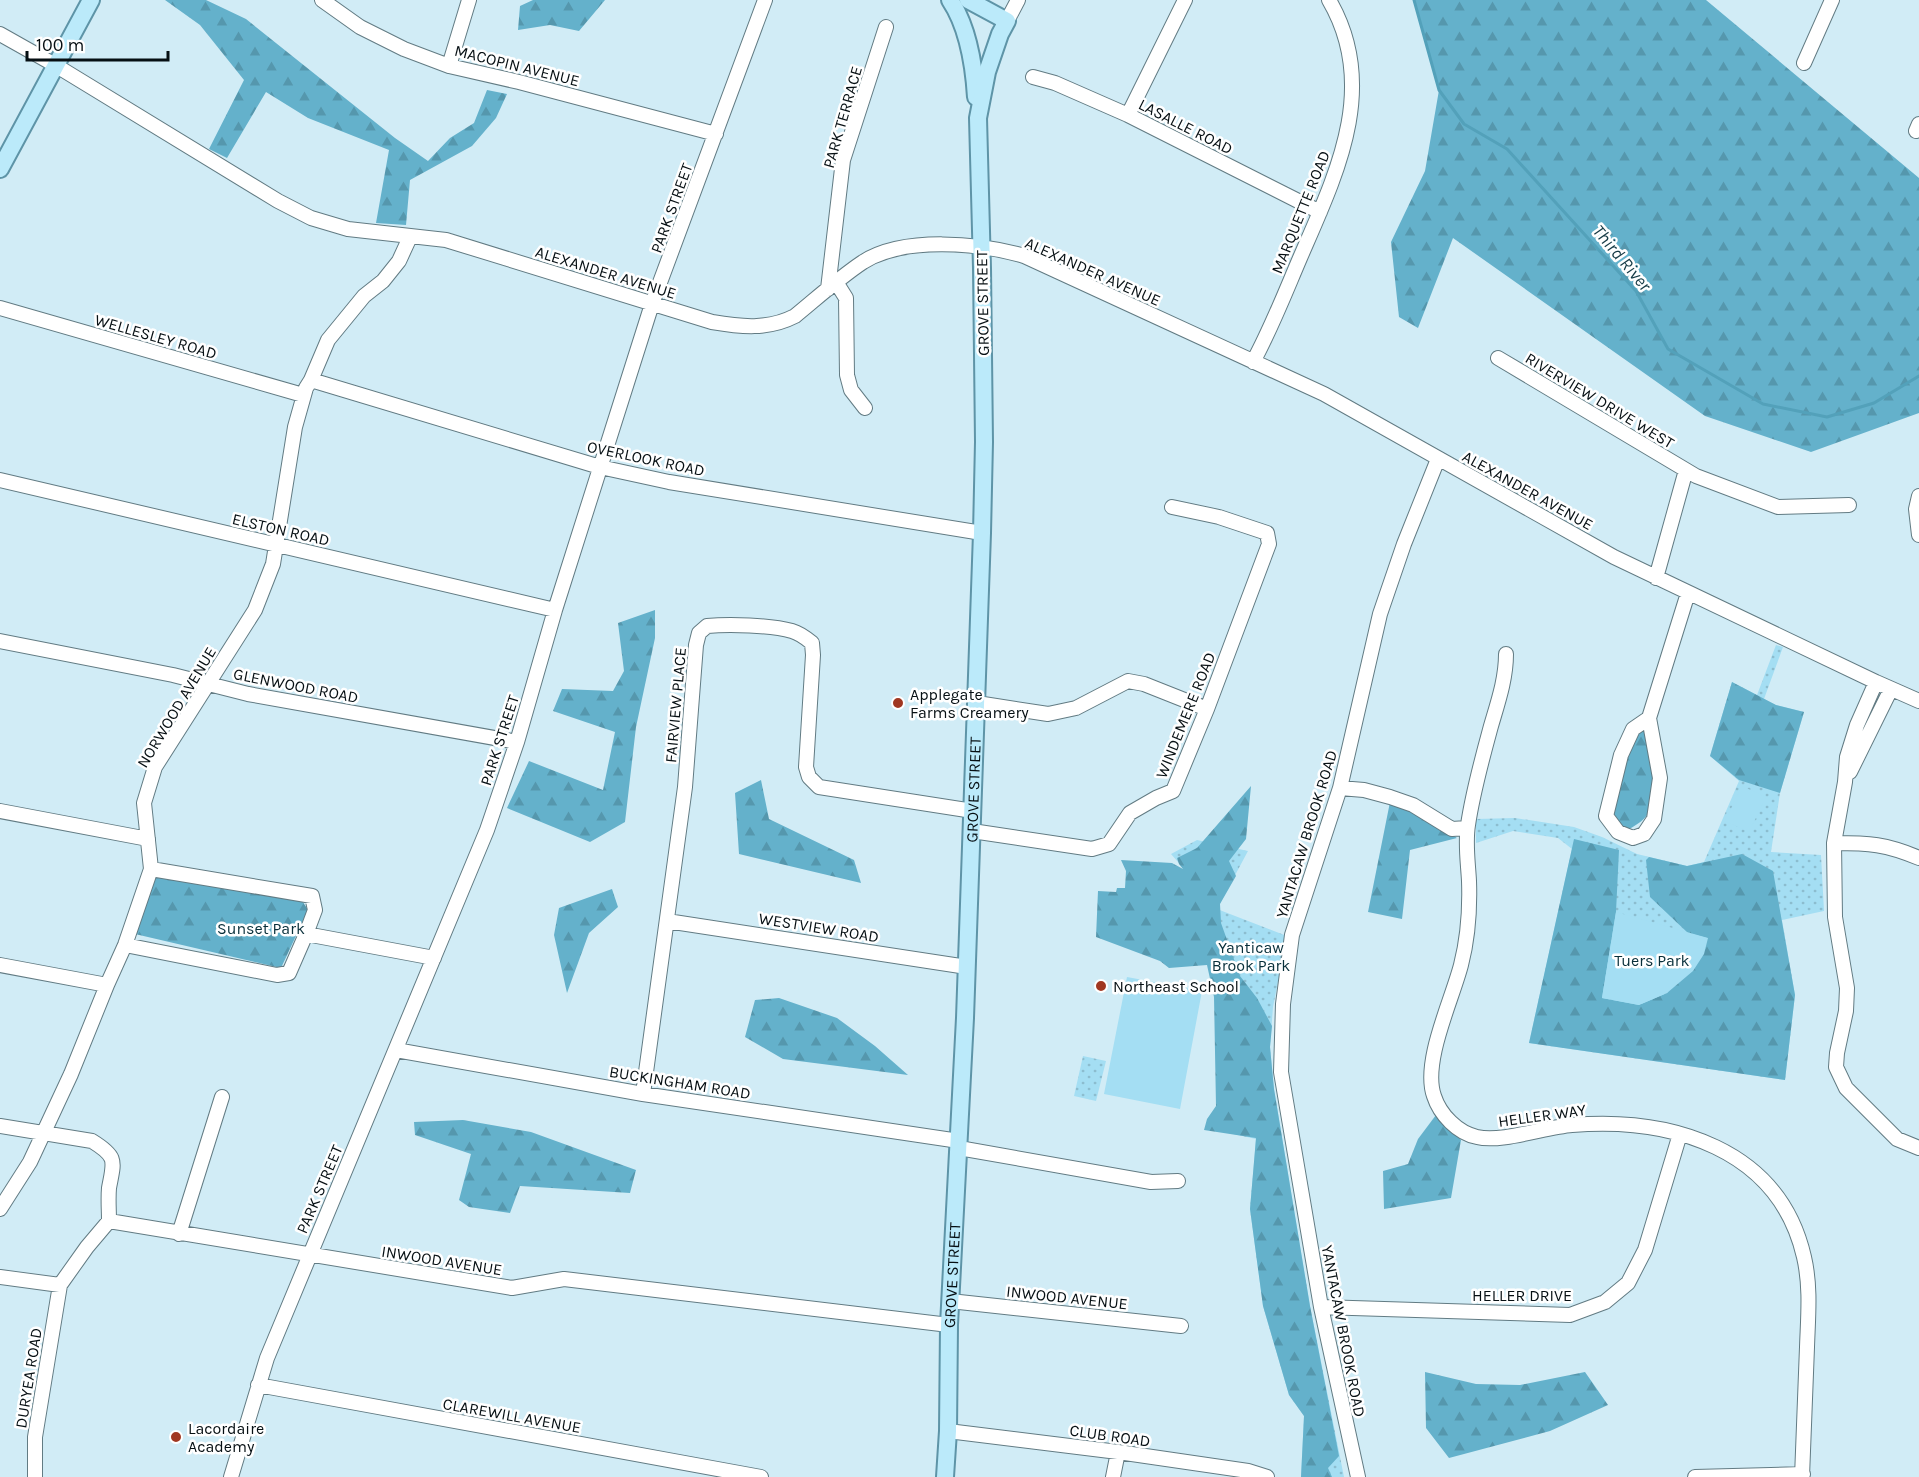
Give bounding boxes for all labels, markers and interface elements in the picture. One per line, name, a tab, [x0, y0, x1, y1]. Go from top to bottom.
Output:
scale bar	[27, 24, 168, 62]
text: 100 m	[36, 34, 84, 56]
street label: MACOPIN AVENUE	[452, 41, 581, 90]
street label: PARK TERRACE	[819, 64, 866, 170]
street label: LASALLE ROAD	[1135, 95, 1236, 158]
street label: MARQUETTE ROAD	[1267, 148, 1334, 277]
street label: PARK STREET	[646, 161, 697, 256]
water label: Third River	[1588, 220, 1657, 296]
street label: ALEXANDER AVENUE	[1022, 233, 1164, 310]
street label: ALEXANDER AVENUE	[533, 242, 679, 303]
street label: GROVE STREET	[972, 250, 993, 356]
street label: WELLESLEY ROAD	[93, 310, 219, 363]
street label: RIVERVIEW DRIVE WEST	[1522, 348, 1678, 452]
street label: OVERLOOK ROAD	[585, 437, 706, 480]
street label: ALEXANDER AVENUE	[1459, 447, 1596, 534]
street label: ELSTON ROAD	[230, 509, 331, 550]
street label: NORWOOD AVENUE	[133, 643, 220, 771]
street label: FAIRVIEW PLACE	[661, 647, 690, 764]
street label: WINDEMERE ROAD	[1152, 649, 1219, 781]
street label: GLENWOOD ROAD	[232, 664, 360, 707]
place label: Applegate Farms Creamery	[910, 685, 1029, 722]
street label: PARK STREET	[476, 692, 523, 788]
marker: Applegate Farms Creamery	[891, 696, 905, 710]
street label: GROVE STREET	[962, 737, 985, 843]
street label: YANTACAW BROOK ROAD	[1272, 748, 1341, 921]
street label: WESTVIEW ROAD	[757, 909, 880, 946]
park label: Sunset Park	[217, 919, 305, 938]
park label: Yanticaw Brook Park	[1212, 938, 1290, 975]
park label: Tuers Park	[1614, 951, 1690, 970]
place label: Northeast School	[1113, 977, 1239, 996]
marker: Northeast School	[1094, 979, 1108, 993]
street label: BUCKINGHAM ROAD	[608, 1062, 752, 1103]
street label: HELLER WAY	[1497, 1100, 1587, 1131]
street label: PARK STREET	[292, 1142, 347, 1236]
street label: GROVE STREET	[940, 1222, 964, 1328]
street label: INWOOD AVENUE	[380, 1242, 504, 1279]
street label: YANTACAW BROOK ROAD	[1318, 1243, 1370, 1419]
street label: INWOOD AVENUE	[1005, 1282, 1129, 1313]
street label: HELLER DRIVE	[1472, 1286, 1572, 1305]
street label: DURYEA ROAD	[11, 1326, 46, 1430]
street label: CLAREWILL AVENUE	[441, 1394, 582, 1437]
place label: Lacordaire Academy	[188, 1419, 264, 1456]
street label: CLUB ROAD	[1068, 1420, 1152, 1451]
marker: Lacordaire Academy	[169, 1430, 183, 1444]

